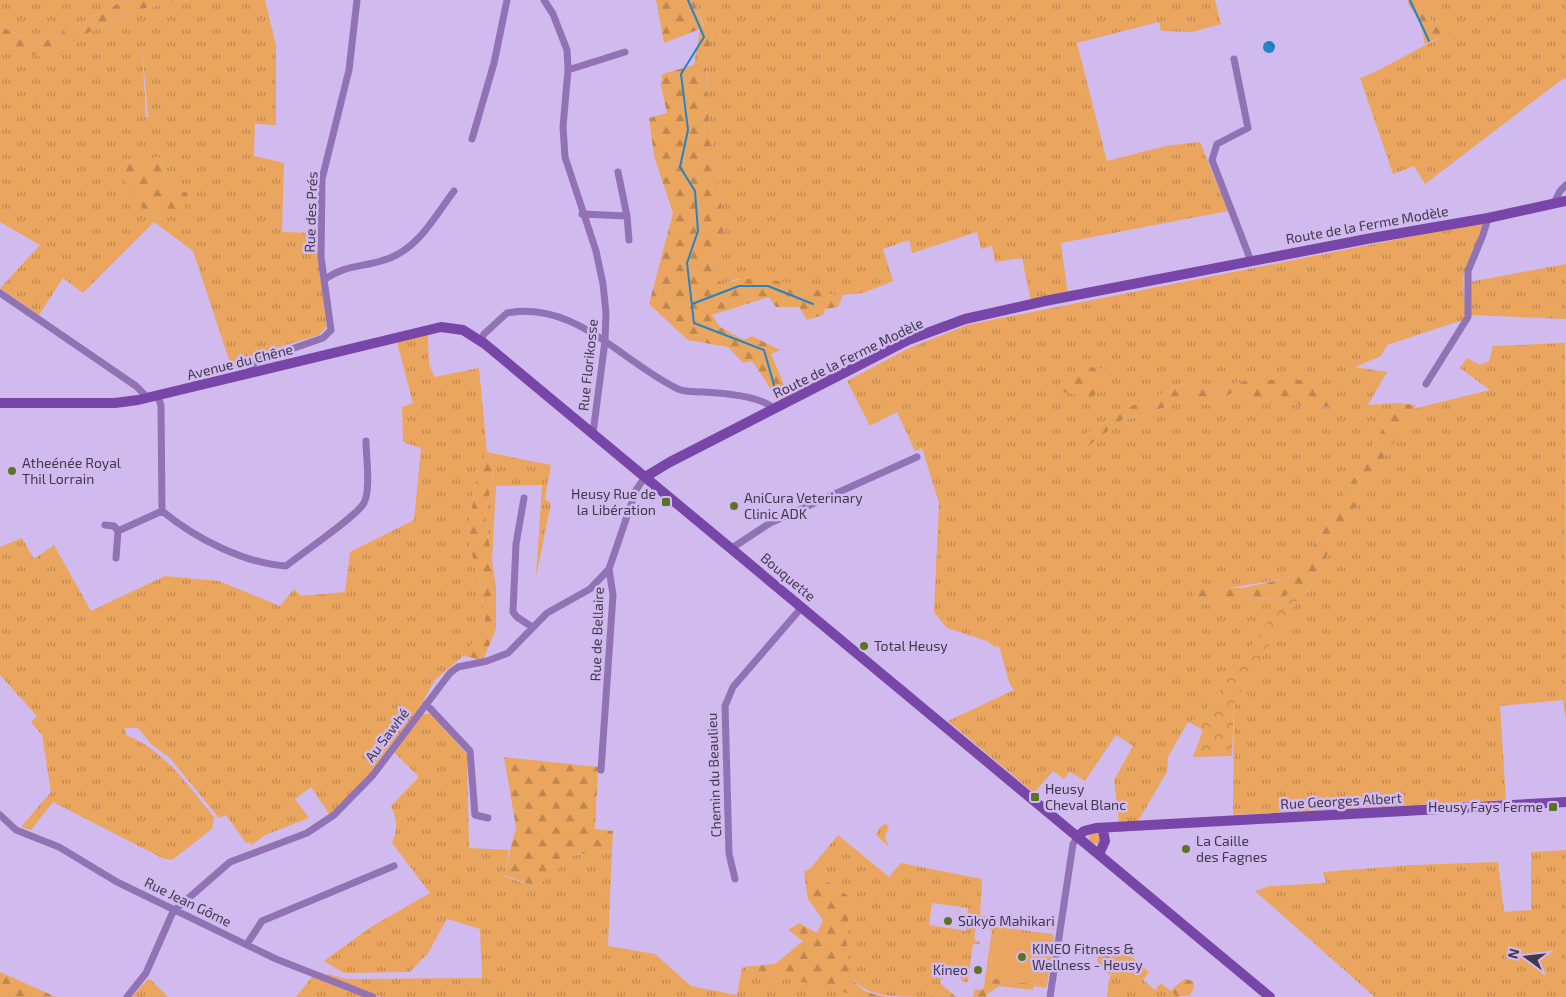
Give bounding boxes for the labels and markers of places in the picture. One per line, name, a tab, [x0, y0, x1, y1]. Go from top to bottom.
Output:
place label: Atheénée Royal Thil Lorrain	[22, 454, 122, 487]
marker: Atheénée Royal Thil Lorrain	[6, 465, 18, 477]
place label: Heusy Rue de la Libération	[571, 485, 656, 518]
place label: AniCura Veterinary Clinic ADK	[744, 489, 863, 522]
marker: Heusy Rue de la Libération	[660, 496, 672, 508]
marker: AniCura Veterinary Clinic ADK	[728, 500, 740, 512]
place label: Total Heusy	[874, 637, 948, 654]
marker: Total Heusy	[858, 640, 870, 652]
place label: Heusy Cheval Blanc	[1045, 780, 1126, 813]
marker: Heusy Cheval Blanc	[1029, 791, 1041, 803]
place label: Heusy Fays Ferme	[1428, 798, 1543, 815]
marker: Heusy Fays Ferme	[1547, 801, 1559, 813]
place label: La Caille des Fagnes	[1196, 832, 1267, 865]
marker: La Caille des Fagnes	[1180, 843, 1192, 855]
place label: Sūkyō Mahikari	[958, 912, 1055, 929]
marker: Sūkyō Mahikari	[942, 915, 954, 927]
place label: KINEO Fitness & Wellness - Heusy	[1032, 940, 1143, 973]
marker: KINEO Fitness & Wellness - Heusy	[1016, 951, 1028, 963]
place label: Kineo	[933, 961, 968, 978]
marker: Kineo	[972, 964, 984, 976]

